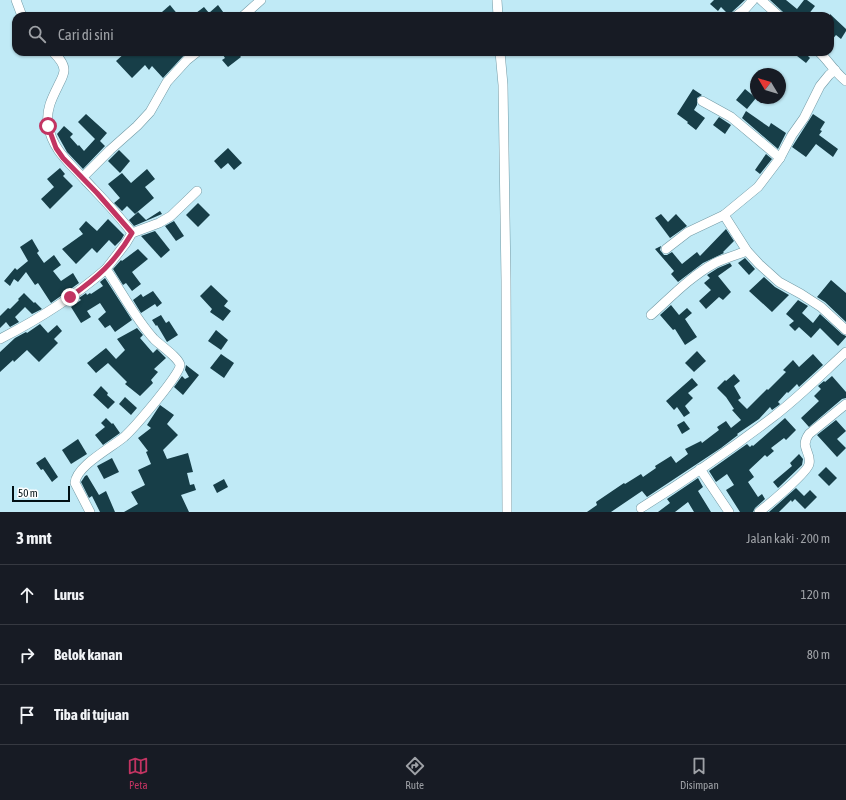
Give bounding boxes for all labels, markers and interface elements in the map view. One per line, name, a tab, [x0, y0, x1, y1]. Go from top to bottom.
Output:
search box	[12, 12, 834, 56]
icon: search	[26, 23, 48, 45]
text: Cari di sini	[58, 26, 114, 43]
north arrow	[750, 68, 786, 104]
route start	[39, 117, 57, 135]
route end	[61, 288, 79, 306]
scale bar	[12, 484, 70, 503]
text: 50 m	[18, 487, 38, 499]
text: 3 mnt	[16, 528, 52, 548]
text: Jalan kaki · 200 m	[746, 531, 830, 546]
icon: ahead	[16, 584, 38, 606]
text: Lurus	[54, 586, 84, 603]
text: 120 m	[801, 587, 830, 602]
icon: right	[16, 644, 38, 666]
text: Belok kanan	[54, 646, 123, 663]
text: 80 m	[807, 647, 830, 662]
icon: arrive	[16, 704, 38, 726]
text: Tiba di tujuan	[54, 706, 129, 723]
tab: Peta	[127, 755, 149, 791]
tab: Rute	[404, 755, 426, 791]
tab: Disimpan	[680, 755, 719, 791]

